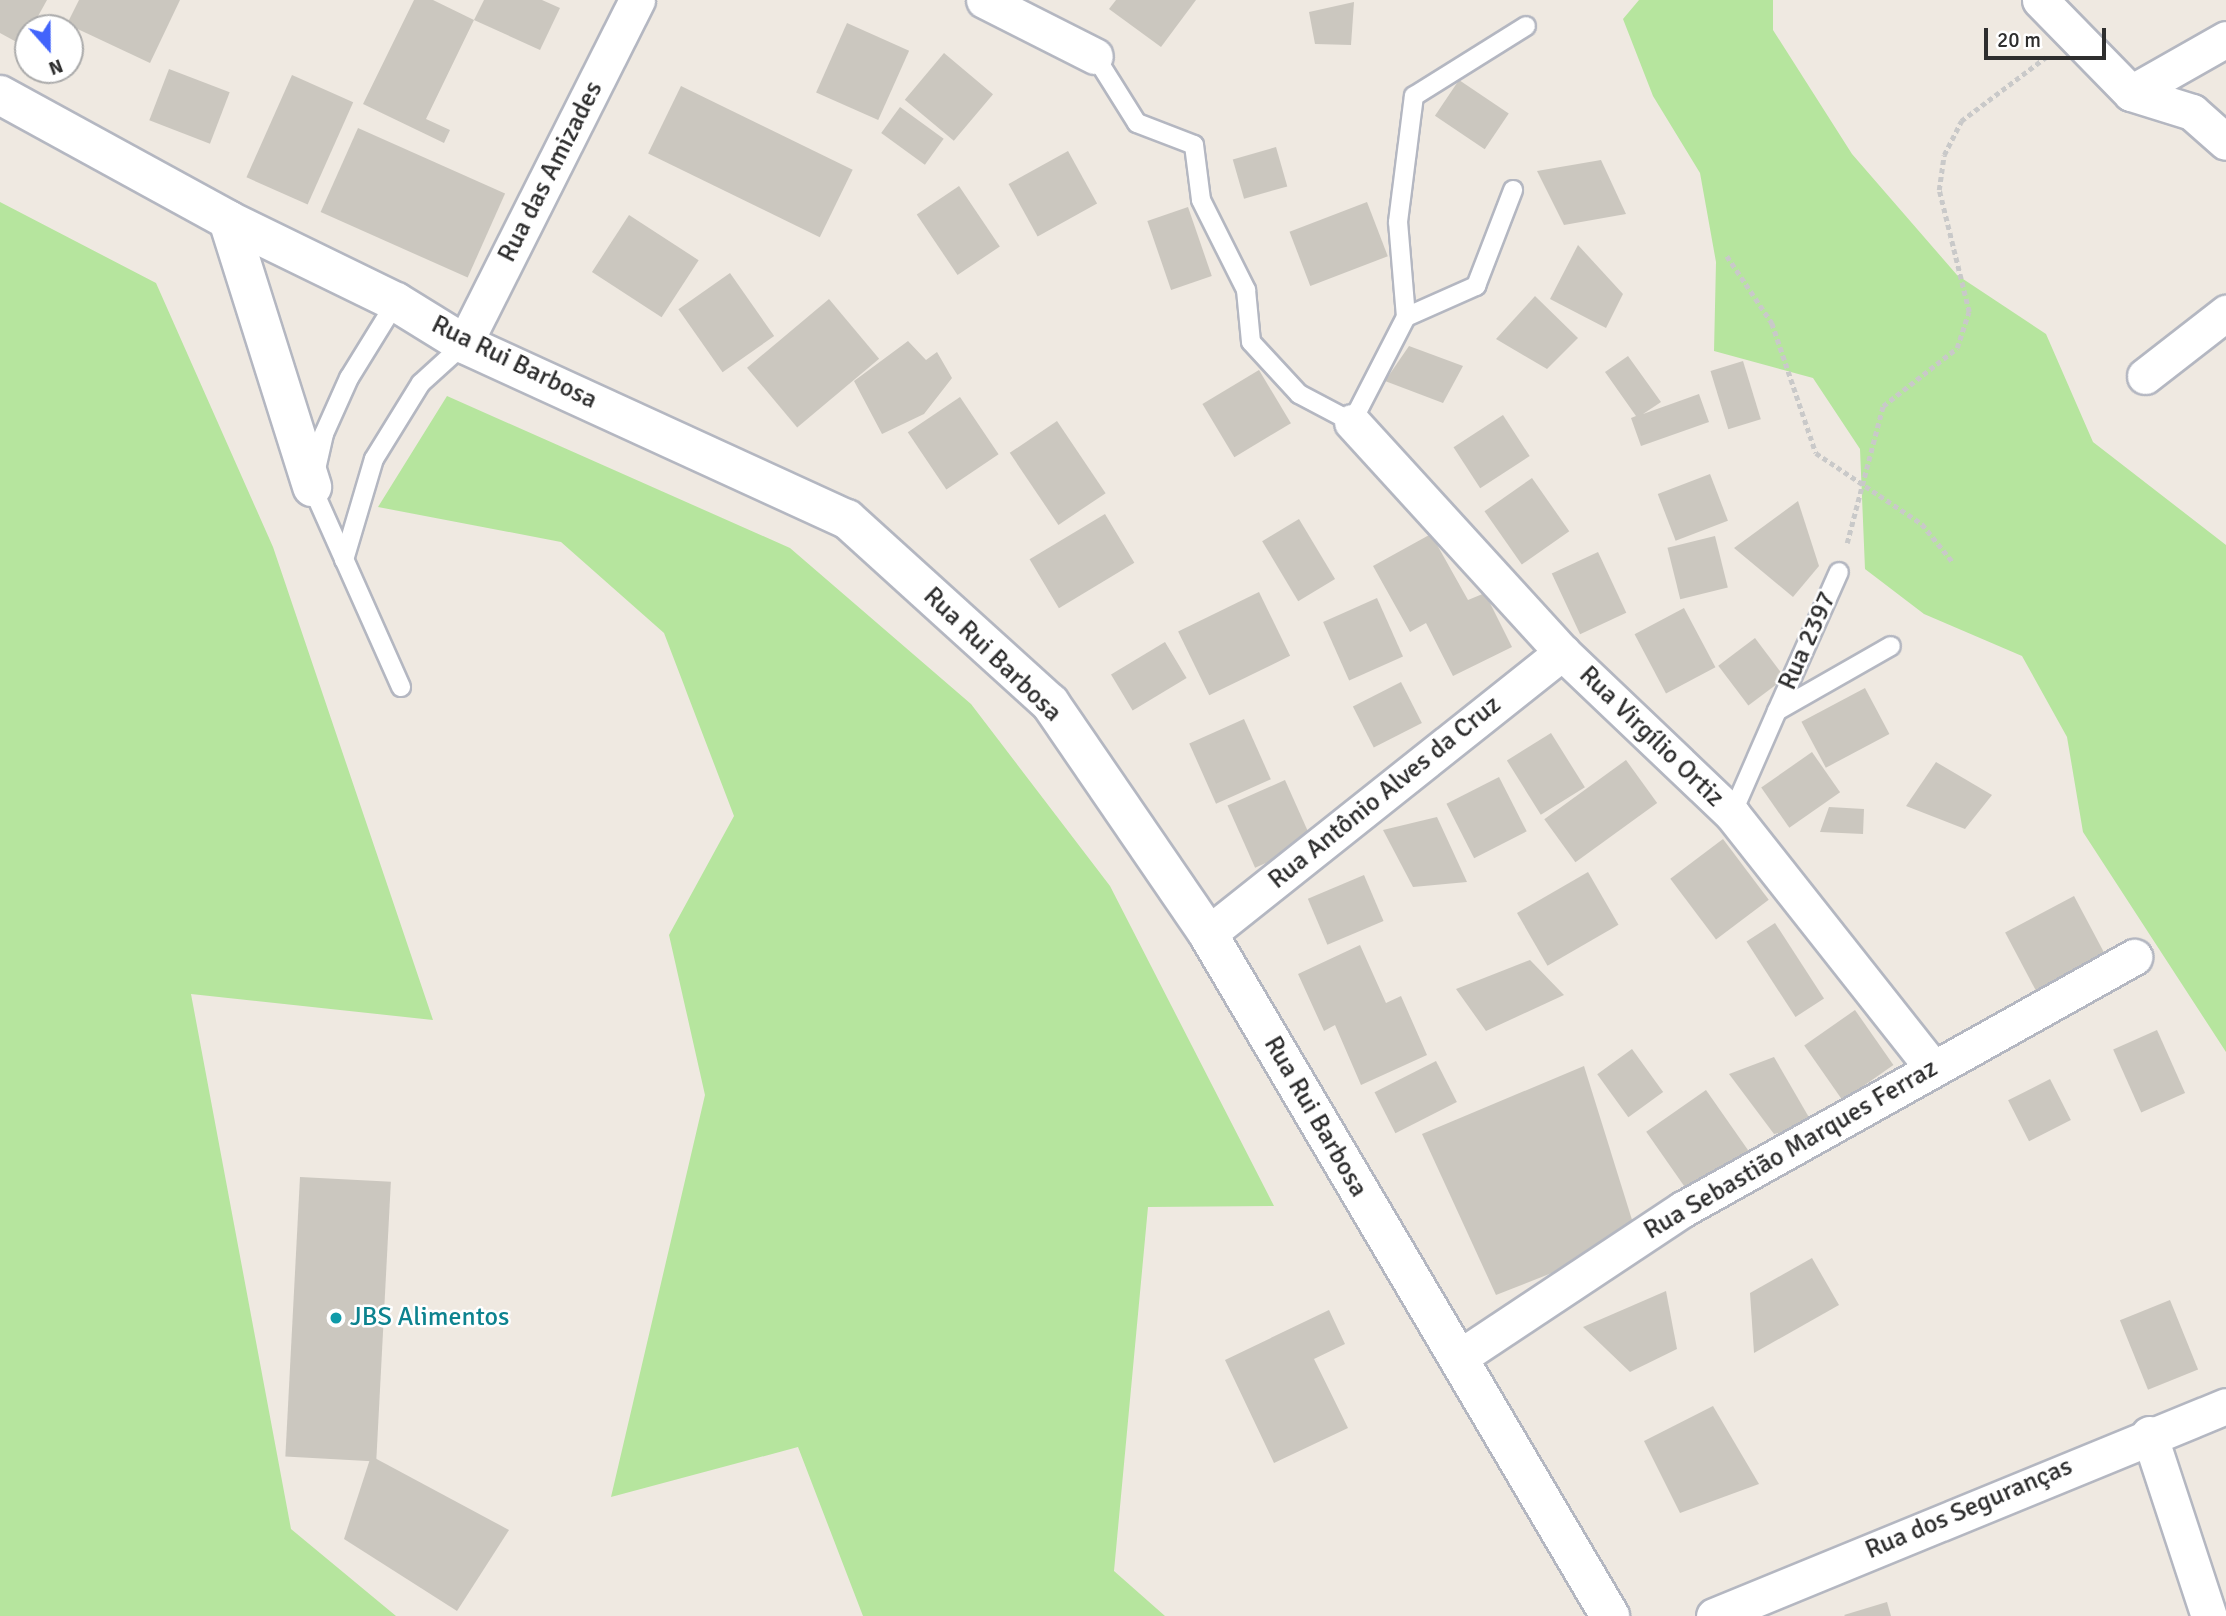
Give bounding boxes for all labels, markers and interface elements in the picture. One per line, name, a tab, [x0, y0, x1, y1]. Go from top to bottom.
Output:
north arrow	[14, 14, 84, 84]
scale bar	[1988, 14, 2110, 58]
text: 20 m	[1997, 27, 2041, 53]
text: N	[45, 53, 66, 80]
street label: Rua das Amizades	[492, 76, 610, 268]
street label: Rua Rui Barbosa	[426, 309, 602, 417]
street label: Rua Rui Barbosa	[916, 581, 1068, 729]
street label: Rua 2397	[1773, 587, 1843, 695]
street label: Rua Virgílio Ortiz	[1572, 660, 1730, 814]
street label: Rua Antônio Alves da Cruz	[1263, 690, 1507, 896]
street label: Rua Rui Barbosa	[1256, 1031, 1374, 1203]
street label: Rua Sebastião Marques Ferraz	[1639, 1053, 1943, 1247]
place label: JBS Alimentos	[350, 1302, 509, 1334]
marker: JBS Alimentos	[328, 1310, 344, 1326]
street label: Rua dos Seguranças	[1861, 1451, 2077, 1567]

